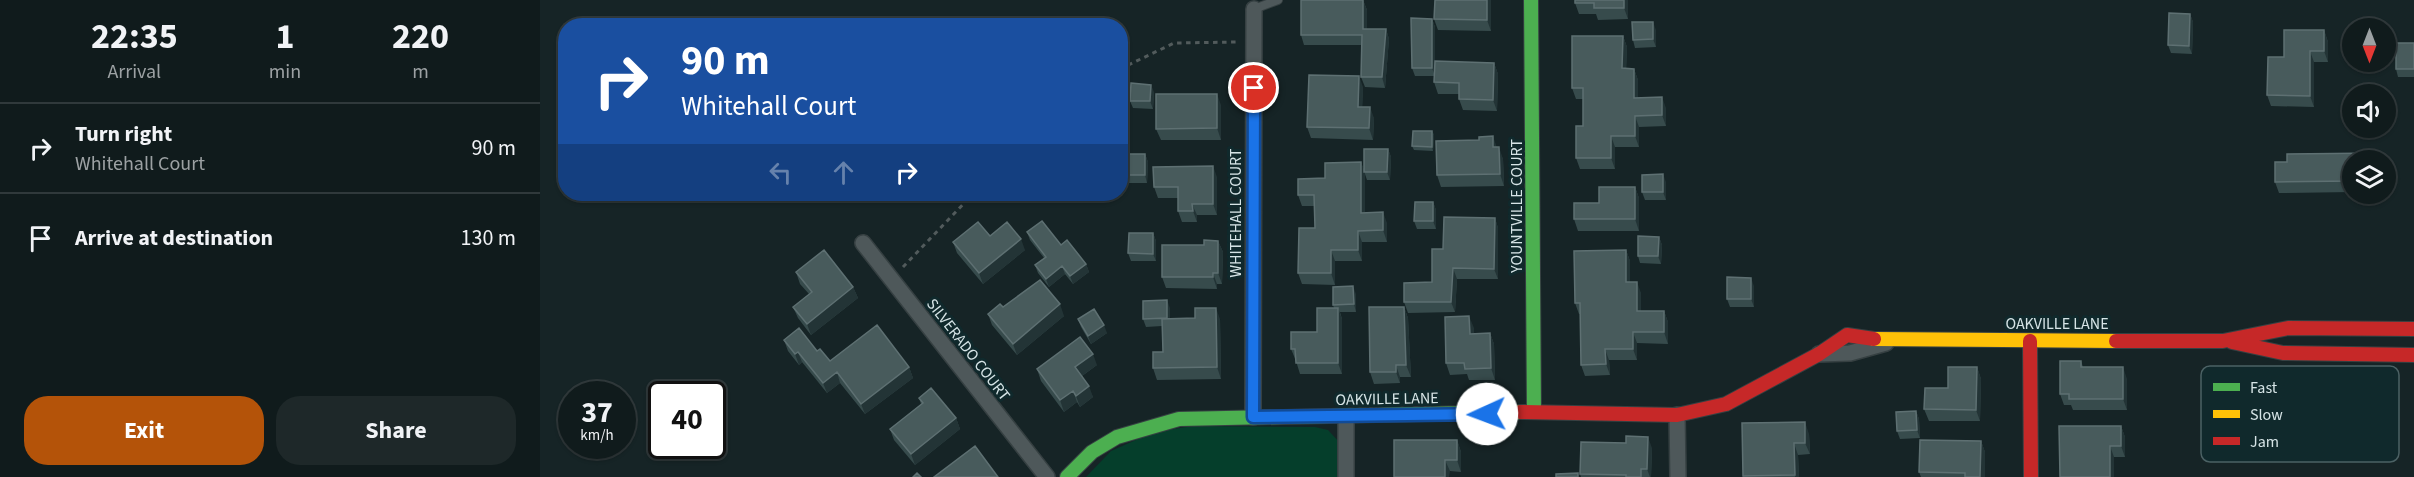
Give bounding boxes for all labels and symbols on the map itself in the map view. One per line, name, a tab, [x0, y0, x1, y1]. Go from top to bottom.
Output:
north arrow	[2342, 18, 2396, 72]
pin	[1228, 62, 1279, 113]
street label: YOUNTVILLE COURT	[1506, 139, 1528, 274]
street label: WHITEHALL COURT	[1225, 148, 1247, 278]
street label: SILVERADO COURT	[921, 294, 1015, 406]
street label: OAKVILLE LANE	[2005, 313, 2109, 335]
legend	[2201, 366, 2399, 462]
text: Fast	[2250, 377, 2278, 399]
speed limit sign: 40	[648, 381, 726, 459]
position arrow	[1455, 382, 1519, 446]
street label: OAKVILLE LANE	[1335, 387, 1439, 411]
text: Slow	[2250, 404, 2283, 426]
text: Jam	[2250, 431, 2279, 453]

